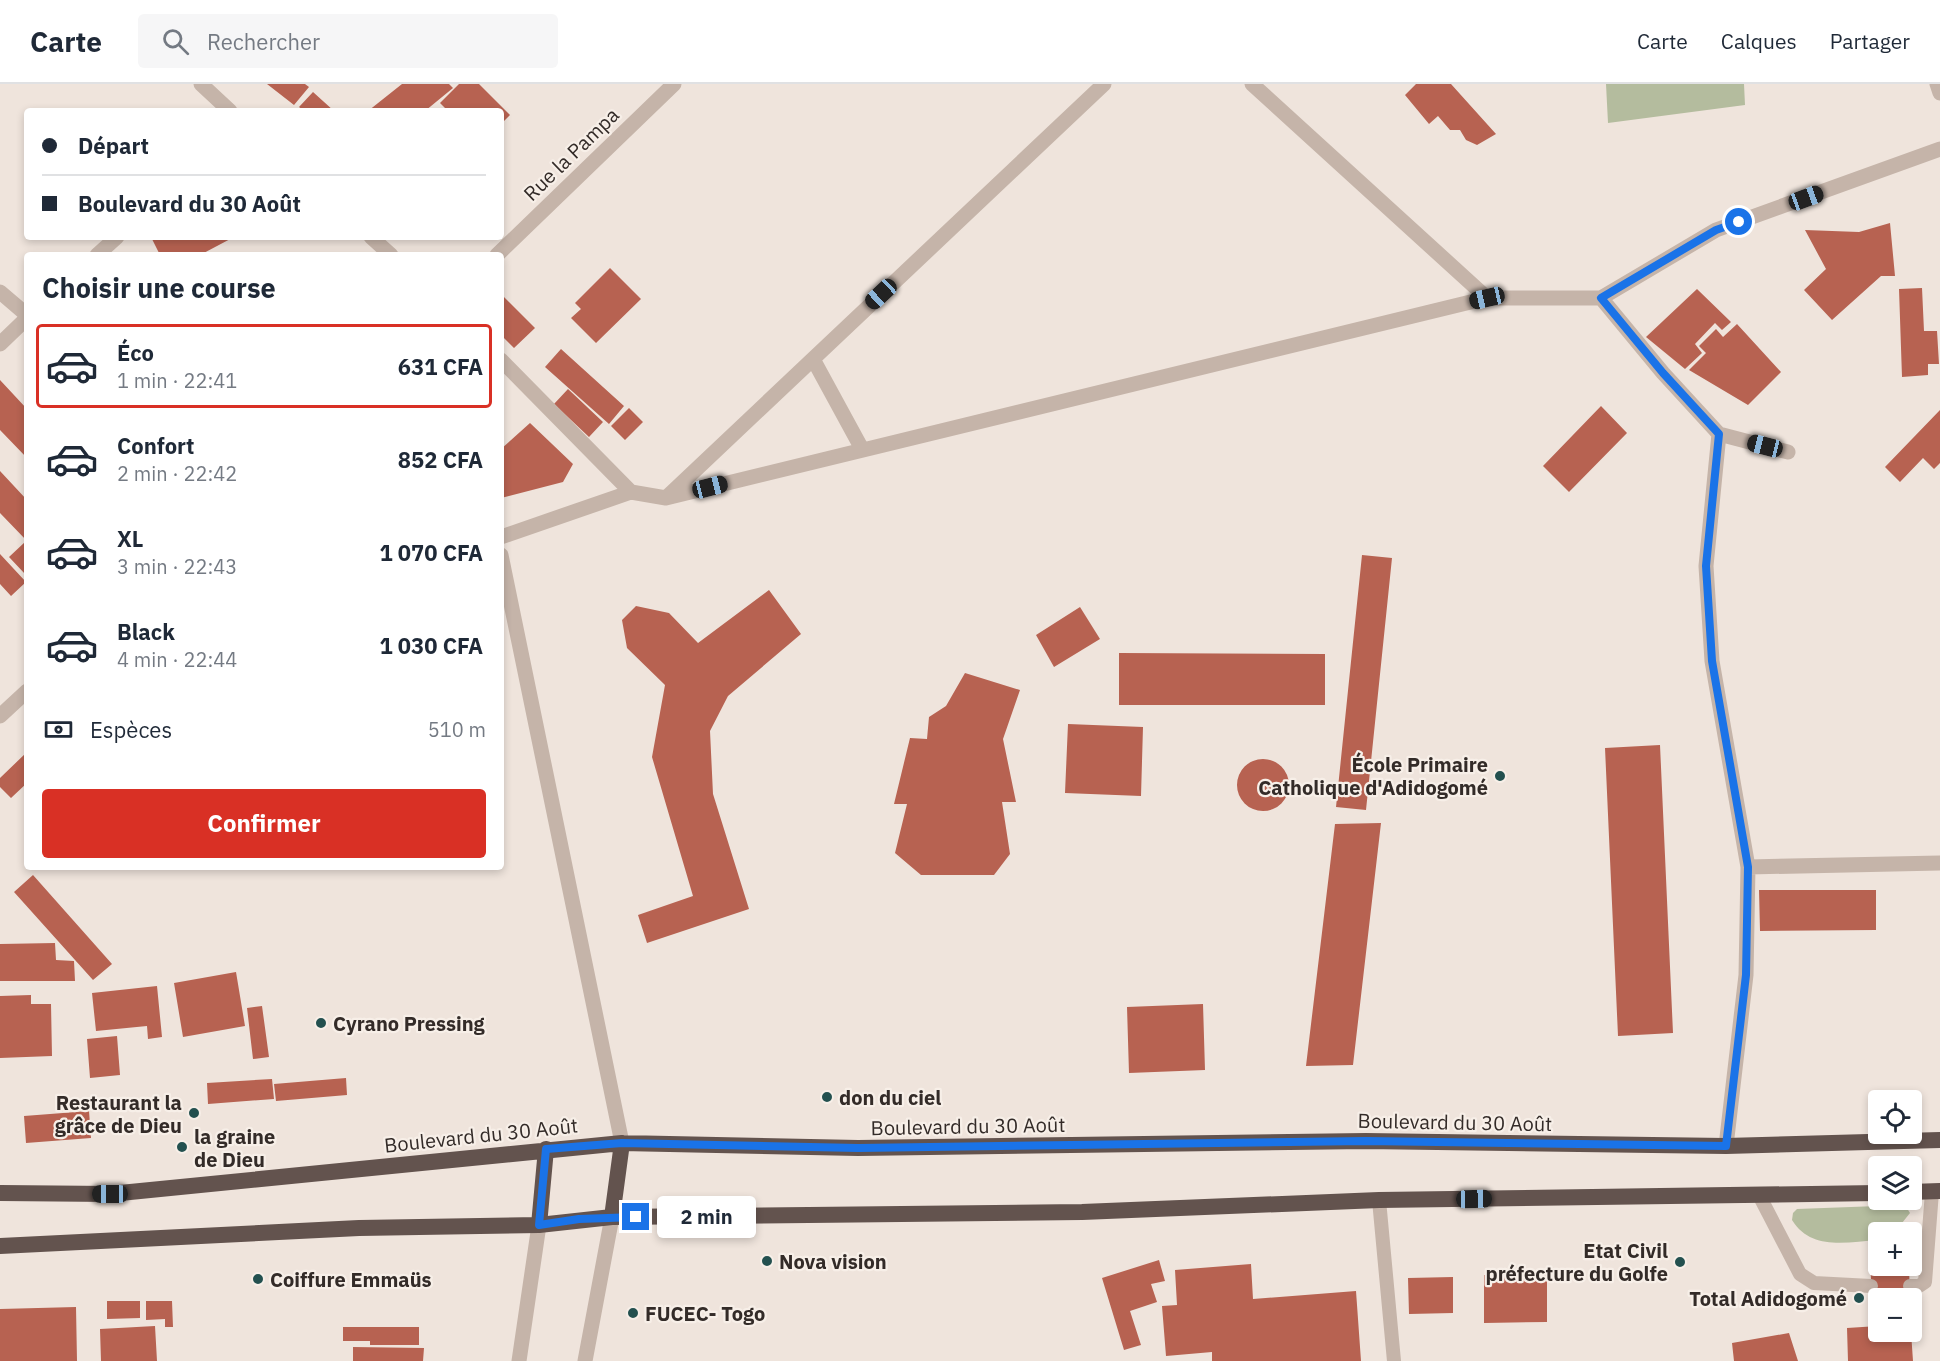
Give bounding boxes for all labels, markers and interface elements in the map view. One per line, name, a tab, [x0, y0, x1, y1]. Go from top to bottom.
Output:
search box	[138, 14, 558, 68]
text: Carte	[30, 23, 102, 60]
icon: search	[159, 25, 192, 58]
text: Rechercher	[207, 27, 320, 56]
text: Carte	[1637, 27, 1688, 55]
text: Calques	[1721, 27, 1797, 55]
text: Partager	[1830, 27, 1910, 55]
street label: Rue la Pampa	[517, 101, 625, 206]
text: Départ	[78, 131, 149, 160]
car	[1786, 183, 1826, 213]
text: Boulevard du 30 Août	[78, 189, 301, 218]
route start	[1725, 208, 1752, 235]
text: Choisir une course	[42, 270, 276, 305]
car	[862, 275, 900, 313]
car	[1467, 285, 1507, 311]
text: Éco	[117, 338, 154, 367]
icon: car	[45, 339, 99, 393]
text: 631 CFA	[398, 352, 483, 381]
text: 1 min · 22:41	[117, 367, 237, 394]
text: Confort	[117, 431, 195, 460]
icon: car	[45, 432, 99, 486]
car	[1745, 433, 1785, 459]
text: 852 CFA	[398, 445, 483, 474]
text: 2 min · 22:42	[117, 460, 237, 487]
car	[690, 474, 730, 500]
text: XL	[117, 524, 143, 553]
icon: car	[45, 525, 99, 579]
text: 1 070 CFA	[379, 538, 483, 567]
text: 3 min · 22:43	[117, 553, 237, 580]
text: Black	[117, 617, 175, 646]
icon: car	[45, 618, 99, 672]
text: 1 030 CFA	[379, 631, 483, 660]
text: 4 min · 22:44	[117, 646, 237, 673]
icon: cash	[42, 713, 75, 746]
text: Espèces	[90, 715, 172, 744]
text: 510 m	[428, 716, 486, 743]
place label: École Primaire Catholique d'Adidogomé	[1258, 751, 1488, 801]
marker: École Primaire Catholique d'Adidogomé	[1493, 769, 1507, 783]
button: Confirmer	[42, 789, 486, 858]
place label: Cyrano Pressing	[333, 1010, 486, 1037]
marker: Cyrano Pressing	[314, 1016, 328, 1030]
place label: don du ciel	[839, 1084, 941, 1111]
place label: Restaurant la grâce de Dieu	[55, 1089, 182, 1139]
marker: don du ciel	[820, 1090, 834, 1104]
map controls	[1868, 1090, 1922, 1342]
button: locate	[1868, 1090, 1922, 1144]
marker: Restaurant la grâce de Dieu	[187, 1106, 201, 1120]
street label: Boulevard du 30 Août	[1357, 1107, 1553, 1137]
street label: Boulevard du 30 Août	[383, 1111, 579, 1159]
street label: Boulevard du 30 Août	[870, 1111, 1066, 1141]
place label: la graine de Dieu	[194, 1123, 275, 1173]
marker: la graine de Dieu	[175, 1140, 189, 1154]
button: layers	[1868, 1156, 1922, 1210]
car	[92, 1185, 128, 1203]
car	[1456, 1190, 1492, 1208]
callout: 2 min	[657, 1196, 756, 1238]
route end	[622, 1203, 649, 1230]
text: 2 min	[680, 1203, 733, 1230]
button: +	[1868, 1222, 1922, 1276]
place label: Etat Civil préfecture du Golfe	[1485, 1237, 1668, 1287]
place label: Nova vision	[779, 1248, 887, 1275]
marker: Nova vision	[760, 1254, 774, 1268]
marker: Etat Civil préfecture du Golfe	[1673, 1255, 1687, 1269]
place label: Coiffure Emmaüs	[270, 1266, 432, 1293]
marker: Coiffure Emmaüs	[251, 1272, 265, 1286]
place label: Total Adidogomé	[1689, 1285, 1847, 1312]
button: −	[1868, 1288, 1922, 1342]
marker: Total Adidogomé	[1852, 1291, 1866, 1305]
place label: FUCEC- Togo	[645, 1300, 765, 1327]
marker: FUCEC- Togo	[626, 1306, 640, 1320]

